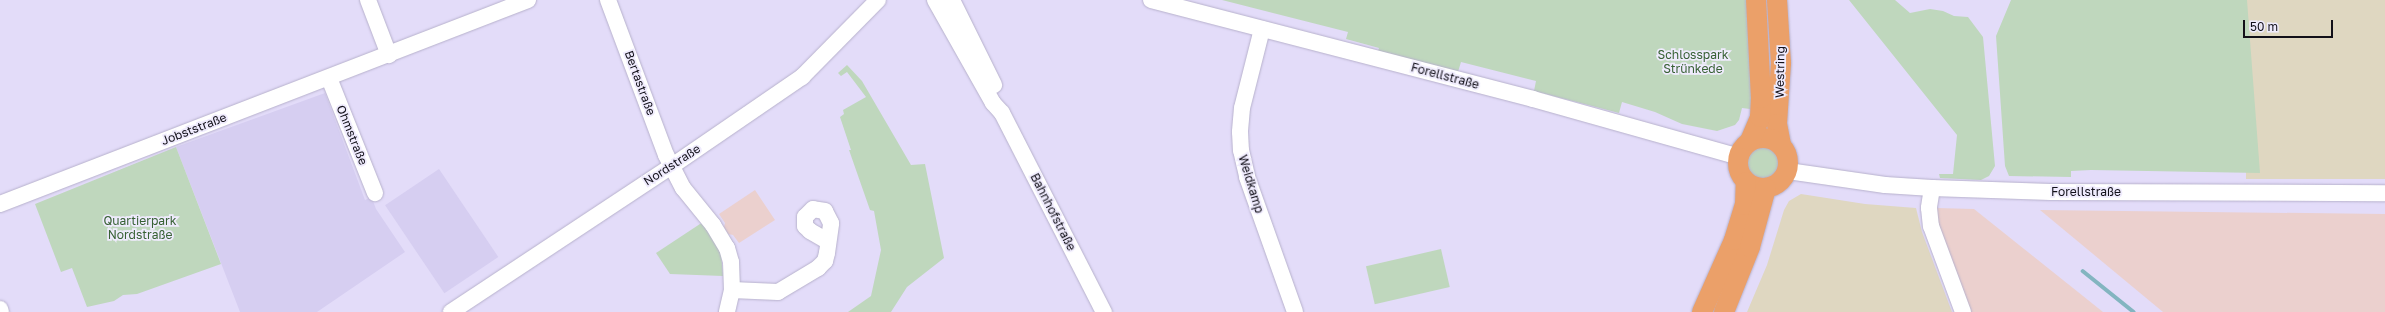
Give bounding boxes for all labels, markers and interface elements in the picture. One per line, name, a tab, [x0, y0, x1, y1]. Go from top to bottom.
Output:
scale bar	[2245, 12, 2335, 38]
text: 50 m	[2250, 19, 2278, 34]
street label: Westring	[1772, 46, 1788, 98]
park label: Schlosspark Strünkede	[1658, 48, 1728, 76]
street label: Bertastraße	[622, 49, 658, 117]
street label: Forellstraße	[1409, 60, 1481, 92]
street label: Ohmstraße	[333, 103, 371, 167]
street label: Jobststraße	[159, 110, 229, 148]
street label: Nordstraße	[641, 141, 703, 189]
street label: Weidkamp	[1235, 153, 1267, 215]
street label: Bahnhofstraße	[1027, 171, 1079, 253]
street label: Forellstraße	[2051, 185, 2121, 199]
park label: Quartierpark Nordstraße	[103, 214, 177, 242]

